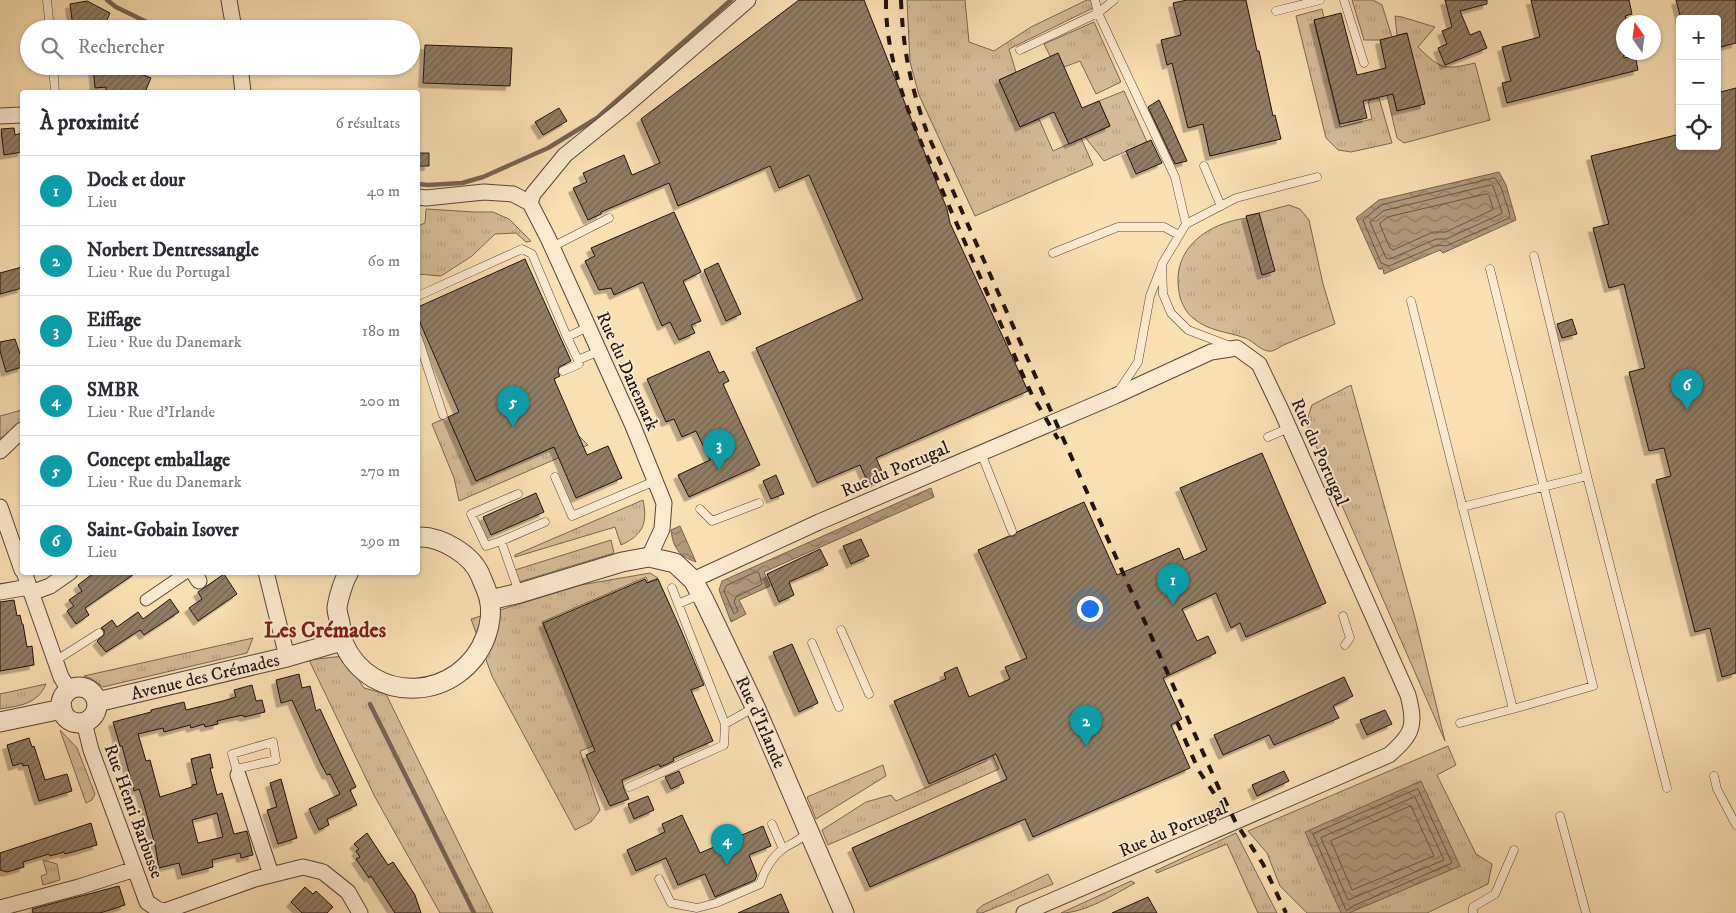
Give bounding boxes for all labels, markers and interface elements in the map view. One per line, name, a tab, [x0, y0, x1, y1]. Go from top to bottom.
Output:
north arrow	[1616, 15, 1661, 60]
map controls	[1676, 15, 1721, 150]
button: +	[1676, 15, 1721, 60]
search box	[20, 20, 420, 75]
icon: search	[38, 34, 66, 62]
text: Rechercher	[78, 36, 164, 59]
button: −	[1676, 60, 1721, 105]
button: locate	[1676, 105, 1721, 150]
text: À proximité	[40, 110, 139, 136]
text: 6 résultats	[335, 113, 400, 133]
text: Dock et dour	[87, 169, 185, 192]
text: 1	[53, 181, 59, 201]
text: 40 m	[367, 181, 400, 201]
text: Lieu	[87, 192, 117, 212]
text: Norbert Dentressangle	[87, 239, 259, 262]
text: 2	[52, 251, 60, 271]
text: 60 m	[368, 251, 400, 271]
text: Lieu · Rue du Portugal	[87, 262, 230, 282]
street label: Rue du Danemark	[591, 308, 663, 434]
text: Eiffage	[87, 309, 141, 332]
text: 3	[53, 321, 59, 341]
text: 180 m	[362, 321, 400, 341]
text: Lieu · Rue du Danemark	[87, 332, 242, 352]
pin: 6	[1671, 369, 1703, 410]
text: SMBR	[87, 379, 139, 402]
pin: 5	[497, 386, 529, 427]
text: 4	[51, 391, 61, 411]
text: 200 m	[359, 391, 400, 411]
street label: Rue du Portugal	[1286, 395, 1353, 510]
text: Lieu · Rue d'Irlande	[87, 402, 215, 422]
pin: 3	[703, 429, 735, 470]
street label: Rue du Portugal	[838, 437, 953, 503]
text: Concept emballage	[87, 449, 230, 472]
text: 5	[52, 461, 60, 481]
text: 270 m	[360, 461, 400, 481]
text: Lieu · Rue du Danemark	[87, 472, 242, 492]
text: Saint-Gobain Isover	[87, 519, 239, 542]
text: 6	[52, 531, 60, 551]
text: 290 m	[360, 531, 400, 551]
text: Lieu	[87, 542, 117, 562]
pin: 1	[1157, 564, 1189, 605]
your location	[1077, 596, 1103, 622]
district label: Les Crémades	[264, 617, 387, 644]
street label: Avenue des Crémades	[129, 649, 282, 706]
street label: Rue d'Irlande	[730, 673, 790, 772]
pin: 2	[1070, 705, 1102, 746]
street label: Rue Henri Barbusse	[99, 741, 168, 881]
street label: Rue du Portugal	[1116, 797, 1231, 863]
pin: 4	[711, 824, 743, 865]

